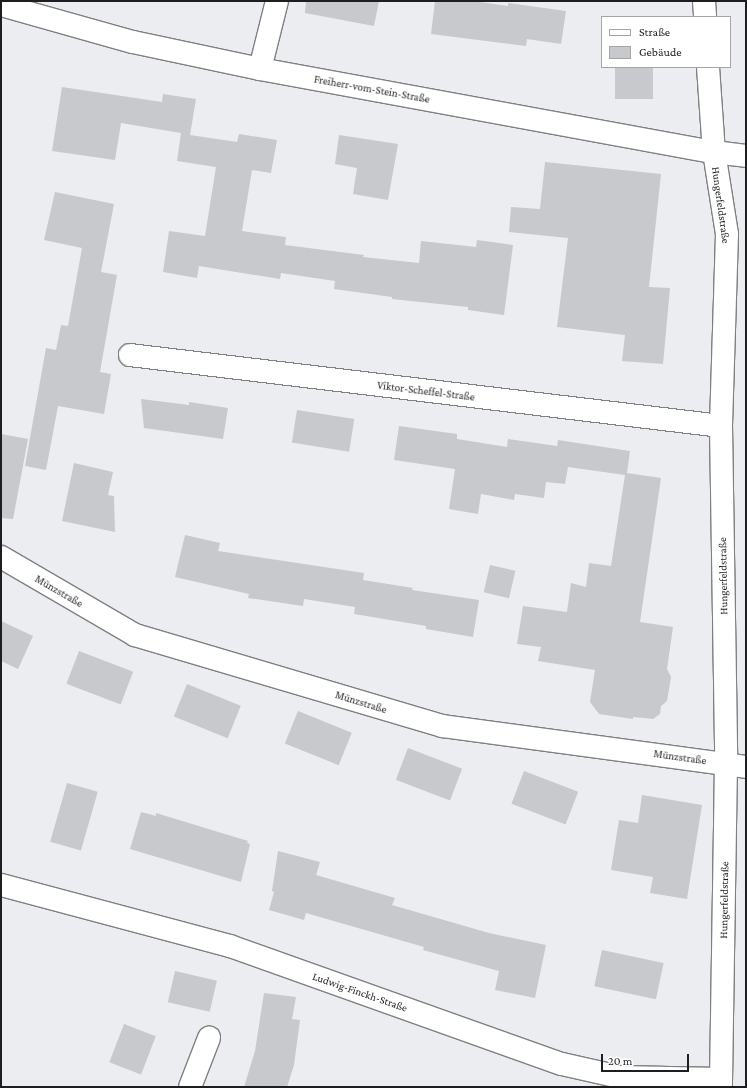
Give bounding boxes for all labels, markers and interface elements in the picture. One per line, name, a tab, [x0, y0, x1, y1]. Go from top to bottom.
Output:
legend	[601, 16, 731, 68]
text: Straße	[639, 25, 670, 39]
text: Gebäude	[639, 45, 681, 59]
street label: Freiherr-vom-Stein-Straße	[313, 72, 431, 106]
street label: Hungerfeldstraße	[709, 166, 733, 244]
street label: Viktor-Scheffel-Straße	[376, 378, 476, 404]
street label: Hungerfeldstraße	[716, 537, 730, 615]
street label: Münzstraße	[33, 572, 85, 610]
street label: Münzstraße	[334, 688, 388, 716]
street label: Münzstraße	[653, 747, 707, 767]
street label: Hungerfeldstraße	[717, 861, 731, 939]
street label: Ludwig-Finckh-Straße	[311, 970, 409, 1014]
scale bar	[603, 1046, 691, 1072]
text: 20 m	[608, 1054, 632, 1068]

